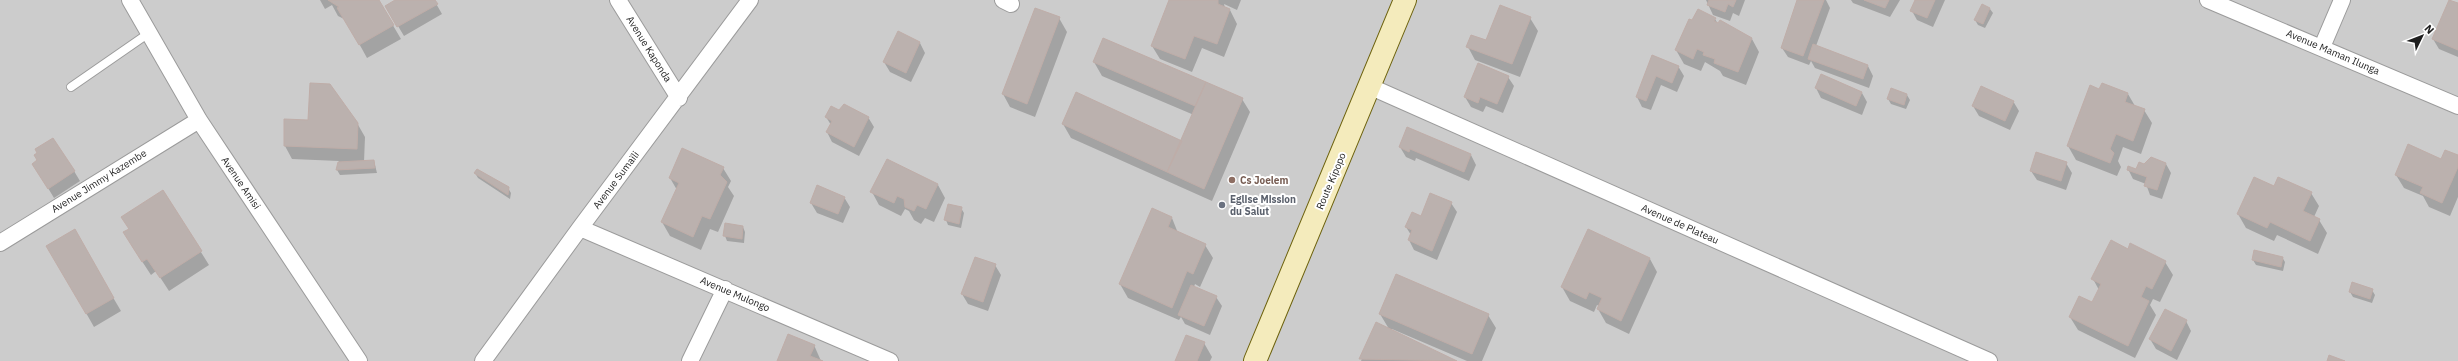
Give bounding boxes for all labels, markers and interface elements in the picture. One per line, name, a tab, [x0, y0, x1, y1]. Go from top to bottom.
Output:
street label: Avenue Kaponda	[623, 14, 675, 85]
north arrow	[2402, 16, 2442, 56]
text: N	[2421, 21, 2437, 37]
street label: Avenue Maman Ilunga	[2284, 26, 2382, 78]
street label: Avenue Jimmy Kazembe	[49, 146, 149, 216]
street label: Avenue Sumaïli	[590, 149, 642, 211]
street label: Route Kipopo	[1313, 150, 1349, 211]
street label: Avenue Amisi	[219, 154, 263, 212]
place label: Cs Joelem	[1240, 174, 1288, 187]
marker: Cs Joelem	[1227, 175, 1237, 185]
place label: Eglise Mission du Salut	[1230, 193, 1296, 218]
marker: Eglise Mission du Salut	[1217, 200, 1227, 210]
street label: Avenue de Plateau	[1639, 201, 1721, 247]
street label: Avenue Mulongo	[698, 273, 772, 315]

